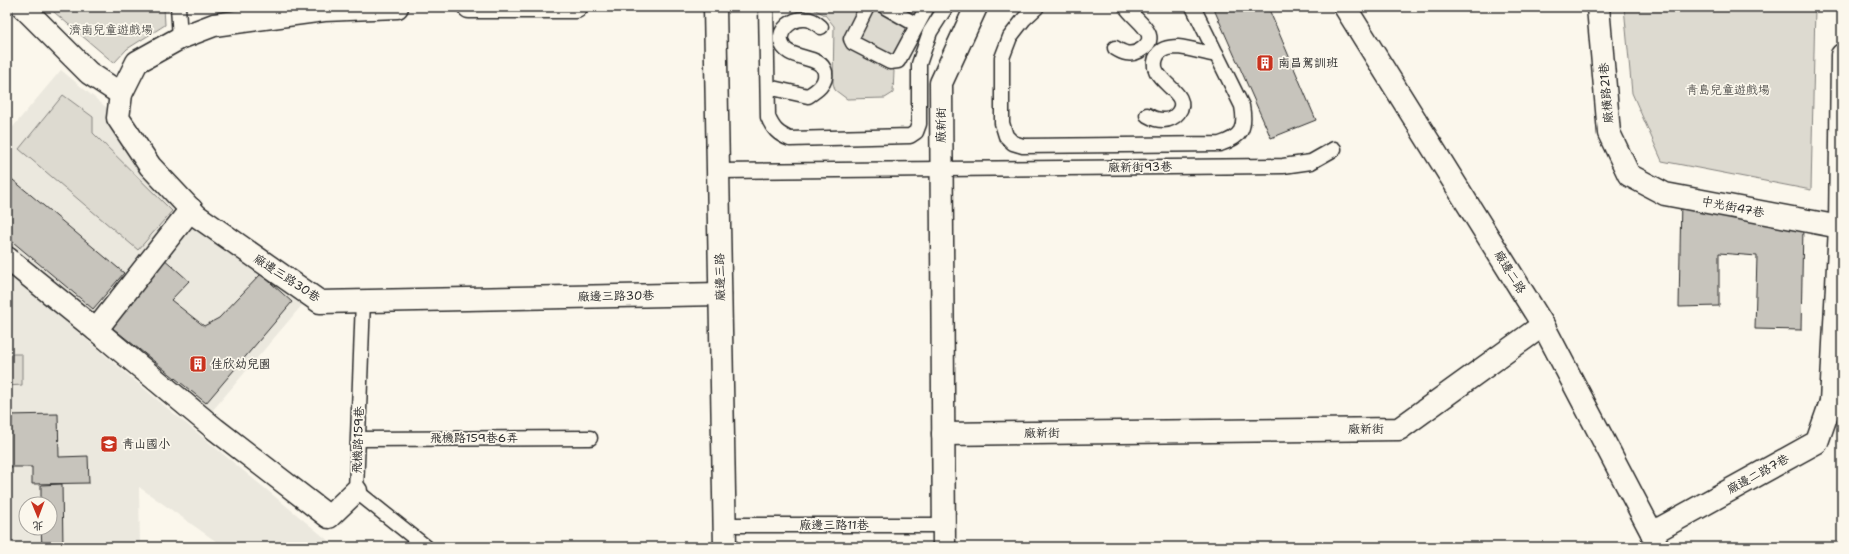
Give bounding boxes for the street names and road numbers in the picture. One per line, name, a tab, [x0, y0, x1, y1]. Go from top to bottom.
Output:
street label: 廠橫路21巷	[1595, 62, 1617, 124]
street label: 廠新街	[933, 107, 949, 143]
street label: 廠新街93巷	[1108, 158, 1172, 176]
street label: 中光街47巷	[1700, 193, 1766, 221]
street label: 廠邊二路	[1490, 247, 1530, 297]
street label: 廠邊三路30巷	[251, 250, 323, 306]
street label: 廠邊三路	[712, 253, 728, 301]
street label: 廠邊三路30巷	[578, 287, 654, 305]
street label: 飛機路159巷	[349, 406, 367, 474]
street label: 廠新街	[1348, 421, 1384, 437]
street label: 廠新街	[1024, 425, 1060, 441]
street label: 飛機路159巷6弄	[430, 430, 518, 446]
street label: 廠邊二路7巷	[1724, 450, 1792, 498]
street label: 廠邊三路11巷	[799, 517, 869, 533]

